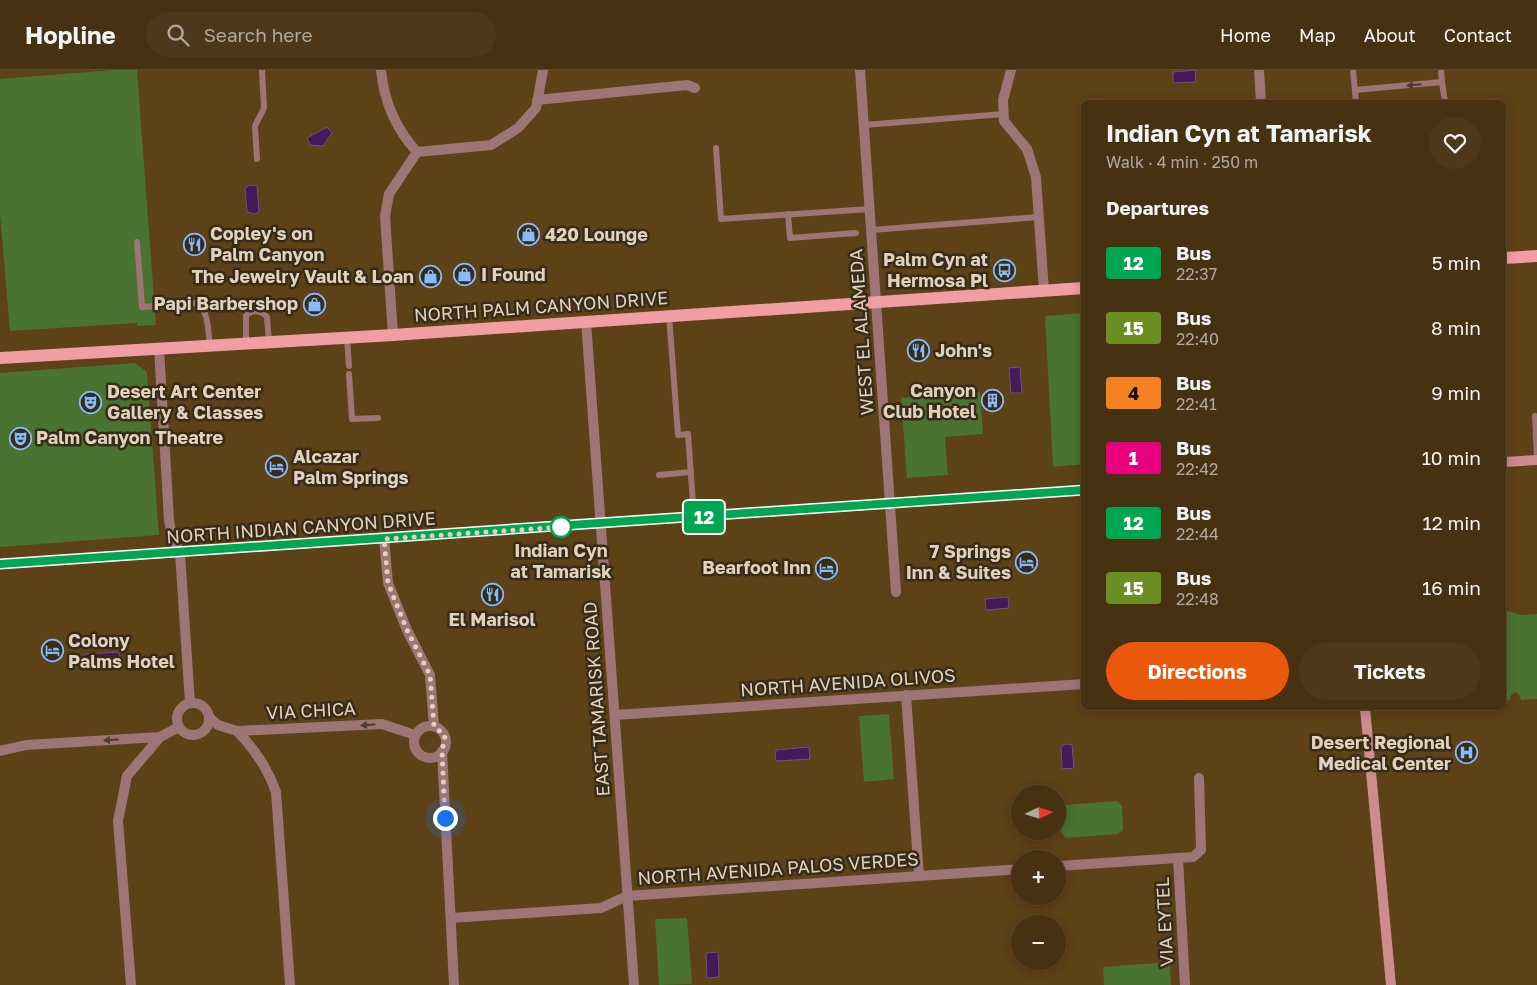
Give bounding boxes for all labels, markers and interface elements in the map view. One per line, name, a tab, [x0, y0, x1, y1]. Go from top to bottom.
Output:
search box	[146, 12, 496, 57]
text: Hopline	[25, 20, 116, 49]
icon: search	[164, 21, 192, 49]
text: Search here	[204, 23, 313, 46]
text: Home	[1220, 24, 1271, 46]
text: Map	[1299, 24, 1336, 46]
text: About	[1364, 24, 1416, 46]
text: Contact	[1444, 24, 1512, 46]
one-way arrow	[1405, 81, 1421, 89]
button: heart	[1429, 117, 1481, 169]
text: Indian Cyn at Tamarisk	[1106, 118, 1372, 147]
text: Walk · 4 min · 250 m	[1106, 152, 1258, 172]
text: Departures	[1106, 196, 1209, 219]
place label: Copley's on Palm Canyon	[210, 222, 325, 265]
shop icon: 420 Lounge	[517, 223, 541, 247]
place label: 420 Lounge	[545, 223, 648, 245]
restaurant icon: Copley's on Palm Canyon	[182, 232, 206, 256]
text: Bus	[1176, 241, 1211, 264]
street label: WEST EL ALAMEDA	[844, 248, 878, 416]
place label: Palm Cyn at Hermosa Pl	[883, 248, 988, 291]
text: 5 min	[1432, 251, 1481, 274]
text: 12	[1123, 252, 1144, 274]
bus stop icon: Palm Cyn at Hermosa Pl	[992, 258, 1016, 282]
shop icon: I Found	[453, 263, 477, 287]
place label: I Found	[481, 263, 546, 285]
text: 22:37	[1176, 264, 1217, 284]
place label: The Jewelry Vault & Loan	[191, 265, 414, 287]
shop icon: The Jewelry Vault & Loan	[418, 265, 442, 289]
street label: NORTH PALM CANYON DRIVE	[413, 286, 669, 326]
place label: Papi Barbershop	[154, 292, 298, 314]
shop icon: Papi Barbershop	[302, 292, 326, 316]
text: Bus	[1176, 306, 1211, 329]
text: 8 min	[1431, 316, 1481, 339]
text: 15	[1123, 317, 1144, 339]
text: 22:40	[1176, 329, 1219, 349]
restaurant icon: John's	[907, 339, 931, 363]
place label: John's	[935, 339, 992, 361]
text: Bus	[1176, 371, 1211, 394]
place label: Canyon Club Hotel	[883, 379, 976, 422]
place label: Desert Art Center Gallery & Classes	[107, 380, 263, 423]
text: 9 min	[1431, 381, 1481, 404]
text: 4	[1128, 382, 1139, 404]
building icon: Canyon Club Hotel	[980, 389, 1004, 413]
theatre icon: Desert Art Center Gallery & Classes	[79, 390, 103, 414]
text: 22:41	[1176, 394, 1217, 414]
theatre icon: Palm Canyon Theatre	[8, 426, 32, 450]
place label: Palm Canyon Theatre	[36, 426, 224, 448]
text: Bus	[1176, 436, 1211, 459]
place label: Alcazar Palm Springs	[293, 445, 409, 488]
text: 10 min	[1422, 446, 1481, 469]
text: 1	[1129, 447, 1138, 469]
hotel icon: Alcazar Palm Springs	[265, 455, 289, 479]
text: 22:42	[1176, 459, 1218, 479]
line badge: 12	[682, 501, 726, 533]
text: Bus	[1176, 501, 1211, 524]
text: 12	[694, 506, 714, 528]
street label: NORTH INDIAN CANYON DRIVE	[166, 507, 436, 547]
text: 12 min	[1422, 511, 1481, 534]
text: 12	[1123, 512, 1144, 534]
marker: Indian Cyn at Tamarisk	[550, 516, 572, 538]
text: 22:44	[1176, 524, 1219, 544]
place label: Indian Cyn at Tamarisk	[510, 539, 612, 582]
place label: 7 Springs Inn & Suites	[906, 540, 1011, 583]
hotel icon: 7 Springs Inn & Suites	[1015, 550, 1039, 574]
place label: Bearfoot Inn	[702, 556, 811, 578]
hotel icon: Bearfoot Inn	[815, 556, 839, 580]
text: Bus	[1176, 566, 1211, 589]
text: 16 min	[1422, 576, 1481, 599]
text: 15	[1123, 577, 1144, 599]
restaurant icon: El Marisol	[480, 583, 504, 607]
text: 22:48	[1176, 589, 1219, 609]
street label: EAST TAMARISK ROAD	[578, 601, 614, 797]
place label: El Marisol	[448, 608, 536, 630]
place label: Colony Palms Hotel	[68, 629, 175, 672]
hotel icon: Colony Palms Hotel	[40, 639, 64, 663]
button: Directions	[1106, 642, 1289, 700]
button: Tickets	[1299, 642, 1481, 700]
street label: NORTH AVENIDA OLIVOS	[740, 664, 956, 701]
street label: VIA CHICA	[266, 697, 356, 723]
one-way arrow	[360, 721, 376, 729]
place label: Desert Regional Medical Center	[1311, 731, 1451, 774]
one-way arrow	[103, 736, 119, 744]
hospital icon: Desert Regional Medical Center	[1455, 741, 1479, 765]
north arrow	[1011, 785, 1066, 840]
map controls	[1011, 785, 1066, 970]
your location	[433, 806, 458, 831]
street label: NORTH AVENIDA PALOS VERDES	[637, 847, 919, 889]
button: +	[1011, 850, 1066, 905]
street label: VIA EYTEL	[1151, 877, 1177, 968]
button: −	[1011, 915, 1066, 970]

